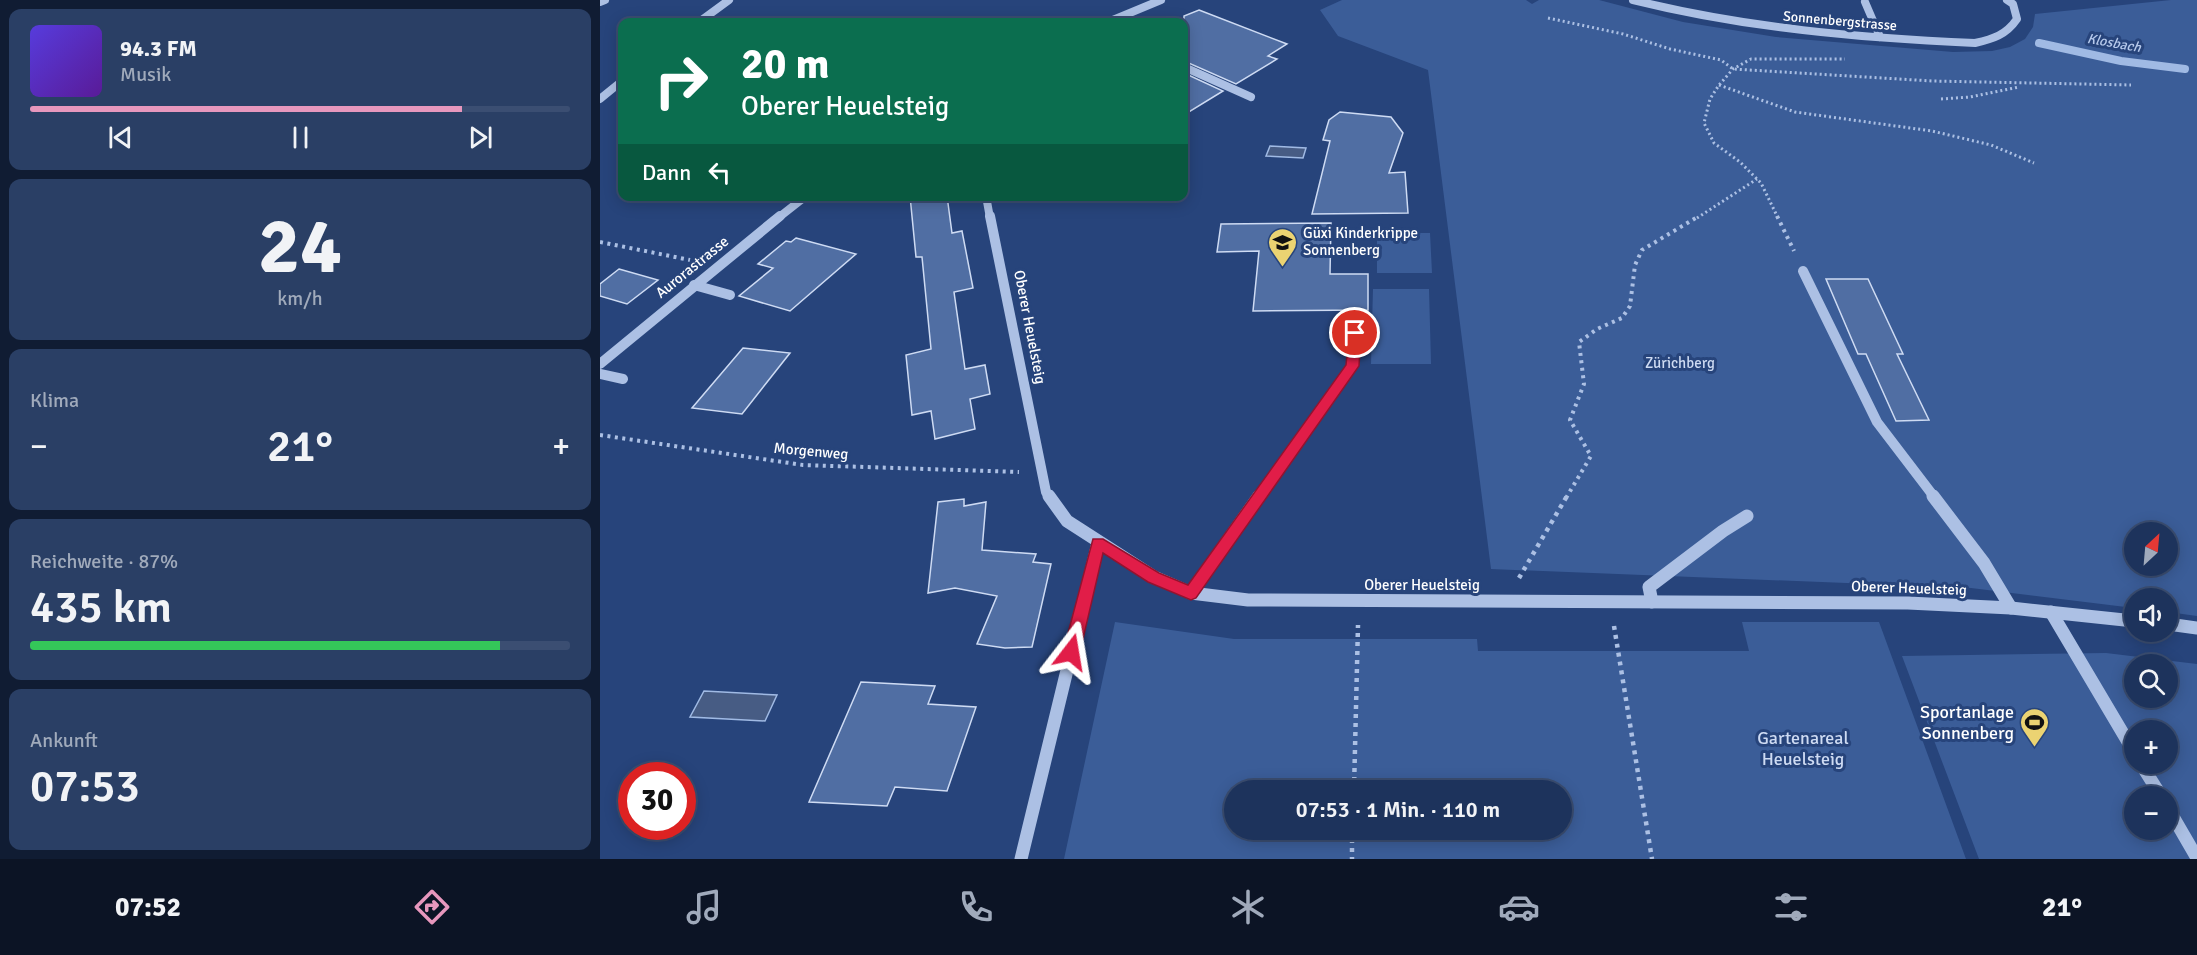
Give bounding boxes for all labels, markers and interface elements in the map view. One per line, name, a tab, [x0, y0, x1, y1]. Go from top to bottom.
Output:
street label: Sonnenbergstrasse	[1782, 8, 1898, 34]
water label: Klosbach	[2086, 30, 2143, 56]
text: 94.3 FM	[120, 35, 197, 62]
text: 20 m	[741, 39, 830, 90]
icon: right	[642, 42, 720, 120]
text: Musik	[120, 62, 171, 87]
text: Oberer Heuelsteig	[741, 90, 949, 123]
icon: previous	[104, 121, 137, 154]
icon: pause	[284, 121, 317, 154]
icon: next	[464, 121, 497, 154]
icon: left	[703, 156, 736, 189]
text: Dann	[642, 159, 691, 186]
text: 24	[258, 199, 342, 295]
place label: Güxi Kinderkrippe Sonnenberg	[1303, 224, 1418, 259]
school or university icon: Güxi Kinderkrippe Sonnenberg	[1266, 226, 1298, 268]
street label: Aurorastrasse	[652, 232, 732, 302]
street label: Oberer Heuelsteig	[1010, 268, 1050, 386]
text: km/h	[277, 286, 323, 311]
pin	[1329, 307, 1380, 358]
icon: arrive	[1338, 316, 1371, 349]
park label: Zürichberg	[1645, 354, 1715, 372]
text: Klima	[30, 388, 79, 413]
text: 21°	[267, 419, 333, 474]
text: −	[30, 426, 48, 467]
text: +	[552, 426, 570, 467]
street label: Morgenweg	[773, 439, 849, 463]
north arrow	[2124, 522, 2178, 576]
map controls	[2124, 522, 2178, 840]
text: Reichweite · 87%	[30, 549, 178, 574]
street label: Oberer Heuelsteig	[1364, 576, 1480, 594]
street label: Oberer Heuelsteig	[1851, 577, 1967, 599]
text: 435 km	[30, 580, 172, 635]
button: sound	[2124, 588, 2178, 642]
position arrow	[1039, 620, 1103, 684]
button: search	[2124, 654, 2178, 708]
place label: Sportanlage Sonnenberg	[1920, 701, 2014, 744]
sports icon: Sportanlage Sonnenberg	[2019, 706, 2051, 748]
button: +	[2124, 720, 2178, 774]
park label: Gartenareal Heuelsteig	[1757, 727, 1849, 770]
text: Ankunft	[30, 728, 98, 753]
text: 07:53	[30, 759, 140, 814]
speed limit sign: 30	[618, 762, 696, 840]
button: −	[2124, 786, 2178, 840]
text: 07:53 · 1 Min. · 110 m	[1296, 796, 1500, 823]
icon: directions	[411, 886, 453, 928]
icon: music	[683, 886, 725, 928]
icon: phone	[955, 886, 997, 928]
icon: climate	[1227, 886, 1269, 928]
icon: car	[1498, 886, 1540, 928]
icon: filters	[1770, 886, 1812, 928]
text: 07:52	[115, 891, 181, 924]
text: 21°	[2042, 891, 2082, 924]

